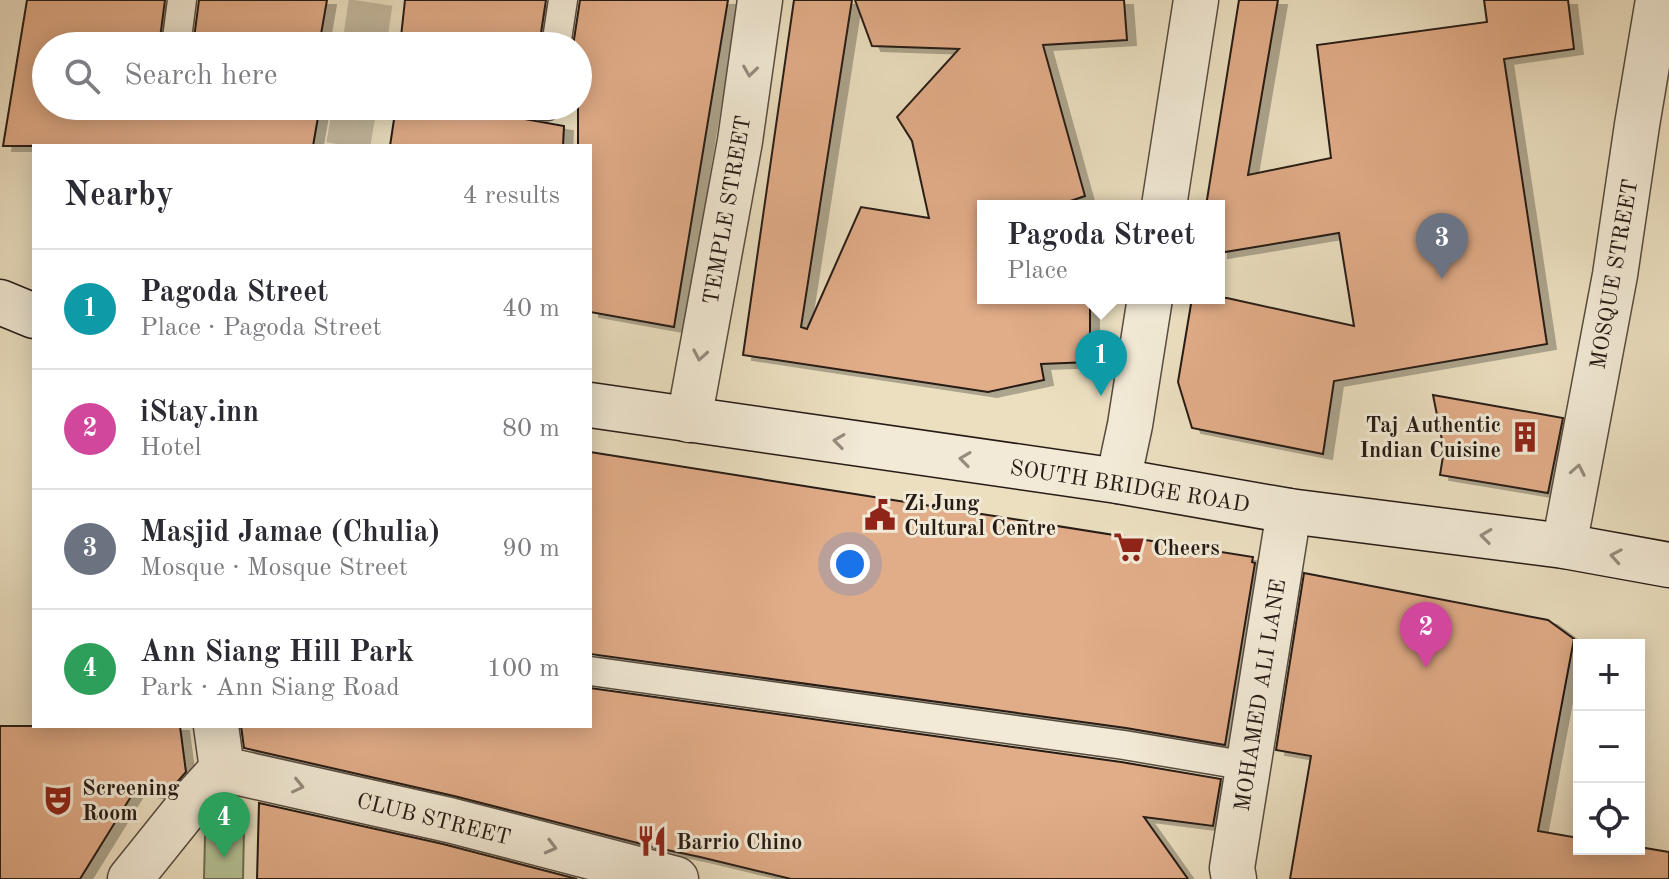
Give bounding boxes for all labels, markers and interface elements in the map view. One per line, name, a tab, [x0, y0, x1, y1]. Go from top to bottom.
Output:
search box	[32, 32, 592, 120]
icon: search	[60, 54, 104, 98]
text: Search here	[124, 61, 278, 91]
one-way arrow	[742, 64, 759, 77]
street label: TEMPLE STREET	[701, 114, 755, 307]
street label: MOSQUE STREET	[1587, 178, 1643, 371]
text: Nearby	[64, 179, 174, 213]
text: 4 results	[462, 183, 560, 209]
popup	[977, 200, 1225, 304]
pin: 3	[1416, 213, 1468, 279]
text: Pagoda Street	[1007, 221, 1195, 251]
text: Place	[1007, 258, 1068, 284]
text: Pagoda Street	[140, 278, 328, 308]
text: 1	[82, 296, 98, 322]
text: 40 m	[502, 296, 560, 322]
text: Place · Pagoda Street	[140, 315, 382, 341]
pin: 1	[1075, 330, 1127, 396]
one-way arrow	[692, 349, 709, 362]
text: iStay.inn	[140, 398, 259, 428]
place label: Taj Authentic Indian Cuisine	[1359, 415, 1501, 462]
text: 2	[82, 416, 98, 442]
text: 80 m	[502, 416, 560, 442]
building icon: Taj Authentic Indian Cuisine	[1508, 420, 1542, 454]
one-way arrow	[833, 433, 846, 450]
text: Hotel	[140, 435, 201, 461]
one-way arrow	[958, 451, 972, 468]
street label: SOUTH BRIDGE ROAD	[1008, 457, 1251, 517]
one-way arrow	[1569, 463, 1586, 476]
place label: Zi Jung Cultural Centre	[904, 493, 1056, 540]
public building icon: Zi Jung Cultural Centre	[863, 498, 897, 532]
text: Masjid Jamae (Chulia)	[140, 518, 440, 548]
one-way arrow	[1479, 528, 1493, 545]
supermarket icon: Cheers	[1112, 530, 1146, 564]
text: 3	[82, 536, 98, 562]
text: 90 m	[502, 536, 560, 562]
place label: Cheers	[1153, 538, 1220, 560]
your location	[830, 544, 870, 584]
one-way arrow	[1609, 548, 1623, 565]
text: Mosque · Mosque Street	[140, 555, 408, 581]
street label: MOHAMED ALI LANE	[1232, 578, 1290, 813]
pin: 2	[1400, 602, 1452, 668]
text: Ann Siang Hill Park	[140, 638, 414, 668]
map controls	[1573, 639, 1645, 855]
button: +	[1573, 639, 1645, 711]
text: 4	[82, 656, 98, 682]
text: 100 m	[487, 656, 560, 682]
text: Park · Ann Siang Road	[140, 675, 400, 701]
button: −	[1573, 711, 1645, 783]
one-way arrow	[290, 777, 304, 794]
place label: Screening Room	[82, 778, 179, 825]
theatre icon: Screening Room	[41, 783, 75, 817]
button: locate	[1573, 783, 1645, 855]
street label: CLUB STREET	[354, 790, 513, 850]
pin: 4	[198, 792, 250, 858]
restaurant icon: Barrio Chino	[635, 824, 669, 858]
place label: Barrio Chino	[676, 832, 802, 854]
one-way arrow	[544, 838, 558, 855]

